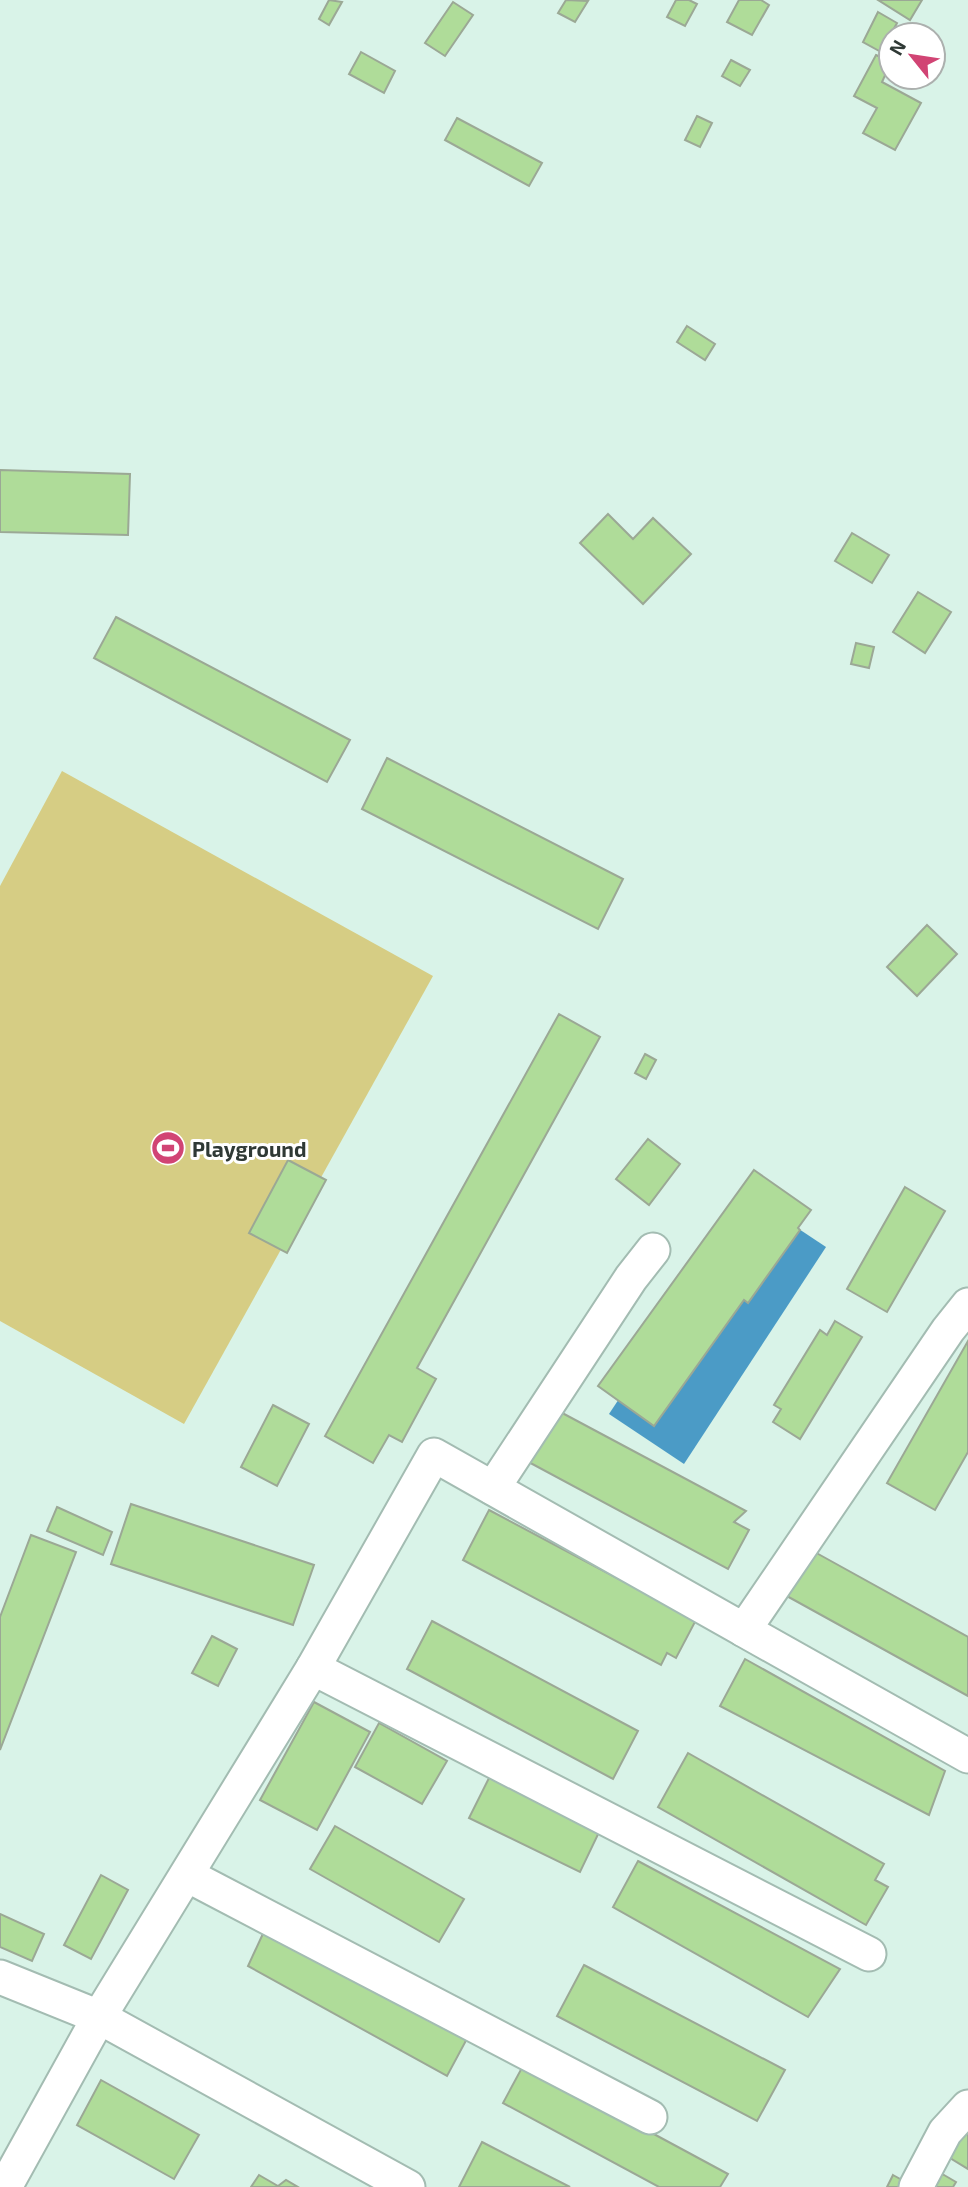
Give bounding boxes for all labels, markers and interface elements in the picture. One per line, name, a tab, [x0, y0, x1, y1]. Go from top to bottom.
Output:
north arrow	[877, 21, 947, 91]
text: N	[883, 36, 910, 59]
sports icon: Playground	[149, 1129, 187, 1167]
place label: Playground	[192, 1136, 307, 1162]

